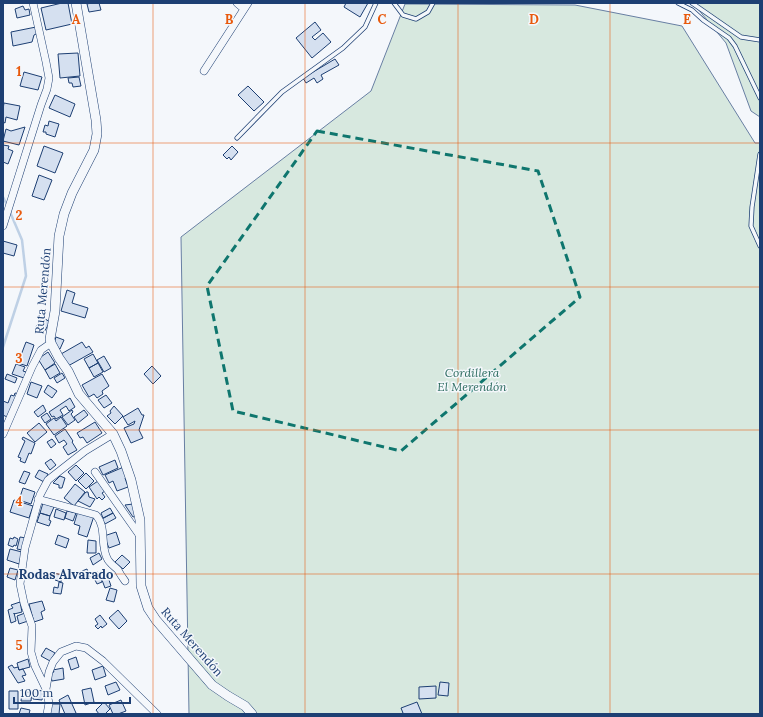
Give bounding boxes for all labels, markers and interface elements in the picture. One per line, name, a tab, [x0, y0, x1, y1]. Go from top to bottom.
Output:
text: A	[72, 11, 81, 28]
text: B	[225, 11, 234, 28]
text: C	[378, 11, 387, 28]
text: D	[529, 11, 539, 28]
text: E	[683, 11, 691, 28]
text: 1	[16, 63, 22, 80]
text: 2	[16, 207, 23, 224]
street label: Ruta Merendón	[31, 247, 54, 335]
text: 3	[15, 350, 23, 367]
park label: Cordillera El Merendón	[437, 365, 507, 394]
text: 4	[15, 493, 23, 510]
district label: Rodas Alvarado	[19, 566, 113, 583]
street label: Ruta Merendón	[158, 604, 226, 679]
text: 5	[15, 637, 23, 654]
scale bar	[14, 679, 130, 705]
text: 100 m	[20, 685, 53, 700]

